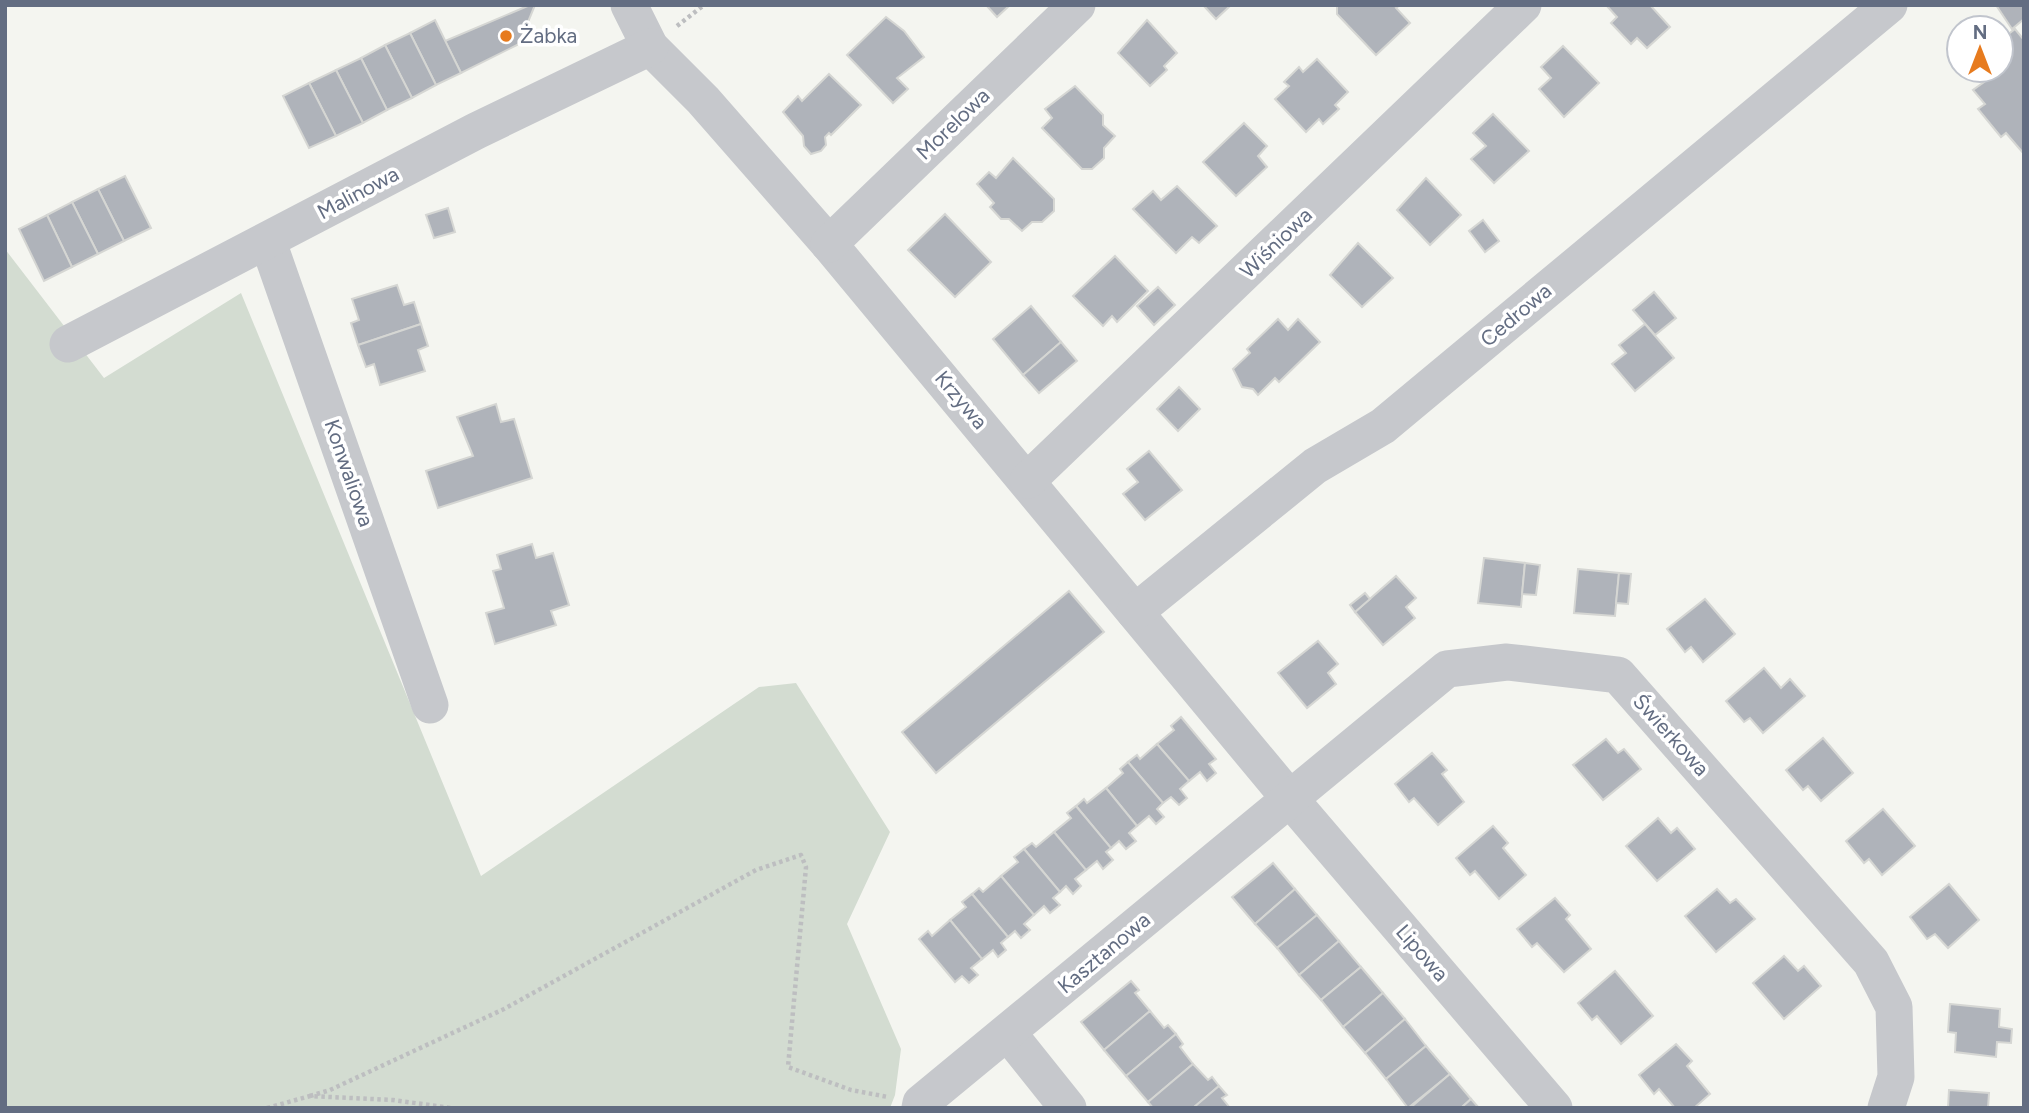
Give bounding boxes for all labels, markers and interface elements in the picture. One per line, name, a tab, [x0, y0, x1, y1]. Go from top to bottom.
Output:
north arrow	[1945, 14, 2015, 84]
text: N	[1973, 21, 1987, 44]
place label: Żabka	[520, 23, 577, 48]
marker: Żabka	[498, 28, 514, 44]
street label: Morelowa	[911, 83, 994, 165]
street label: Malinowa	[313, 161, 403, 224]
street label: Wiśniowa	[1234, 202, 1317, 283]
street label: Cedrowa	[1475, 278, 1556, 351]
street label: Krzywa	[930, 366, 993, 434]
street label: Konwaliowa	[319, 416, 379, 530]
street label: Świerkowa	[1628, 689, 1715, 781]
street label: Kasztanowa	[1053, 907, 1155, 998]
street label: Lipowa	[1391, 919, 1454, 986]

